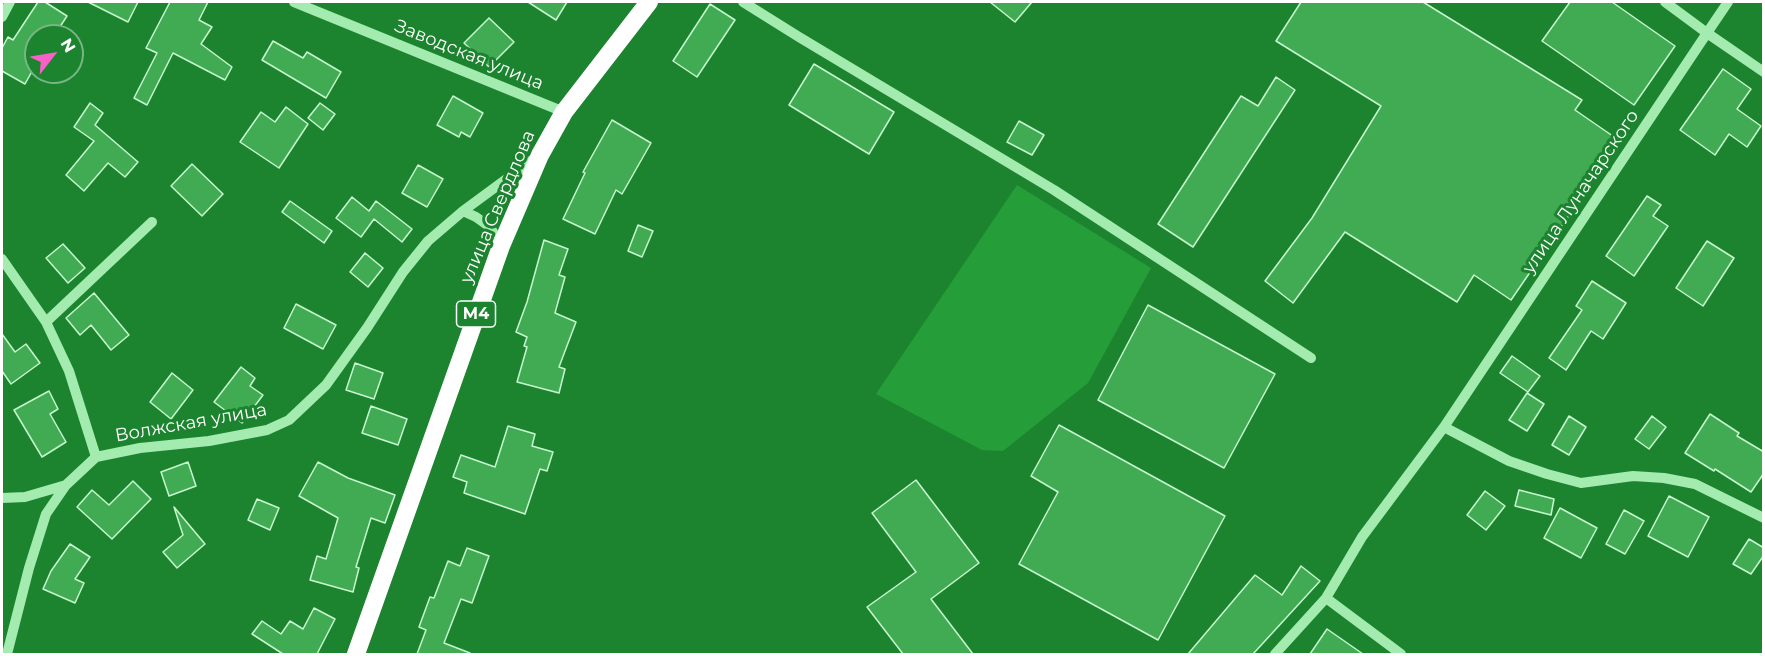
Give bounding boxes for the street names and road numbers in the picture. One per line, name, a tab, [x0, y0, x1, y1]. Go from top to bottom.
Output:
street label: Заводская улица	[391, 15, 547, 95]
street label: улица Луначарского	[1518, 106, 1644, 278]
street label: улица Свердлова	[456, 127, 540, 287]
road number: M4	[456, 301, 496, 327]
street label: Волжская улица	[114, 399, 268, 447]

